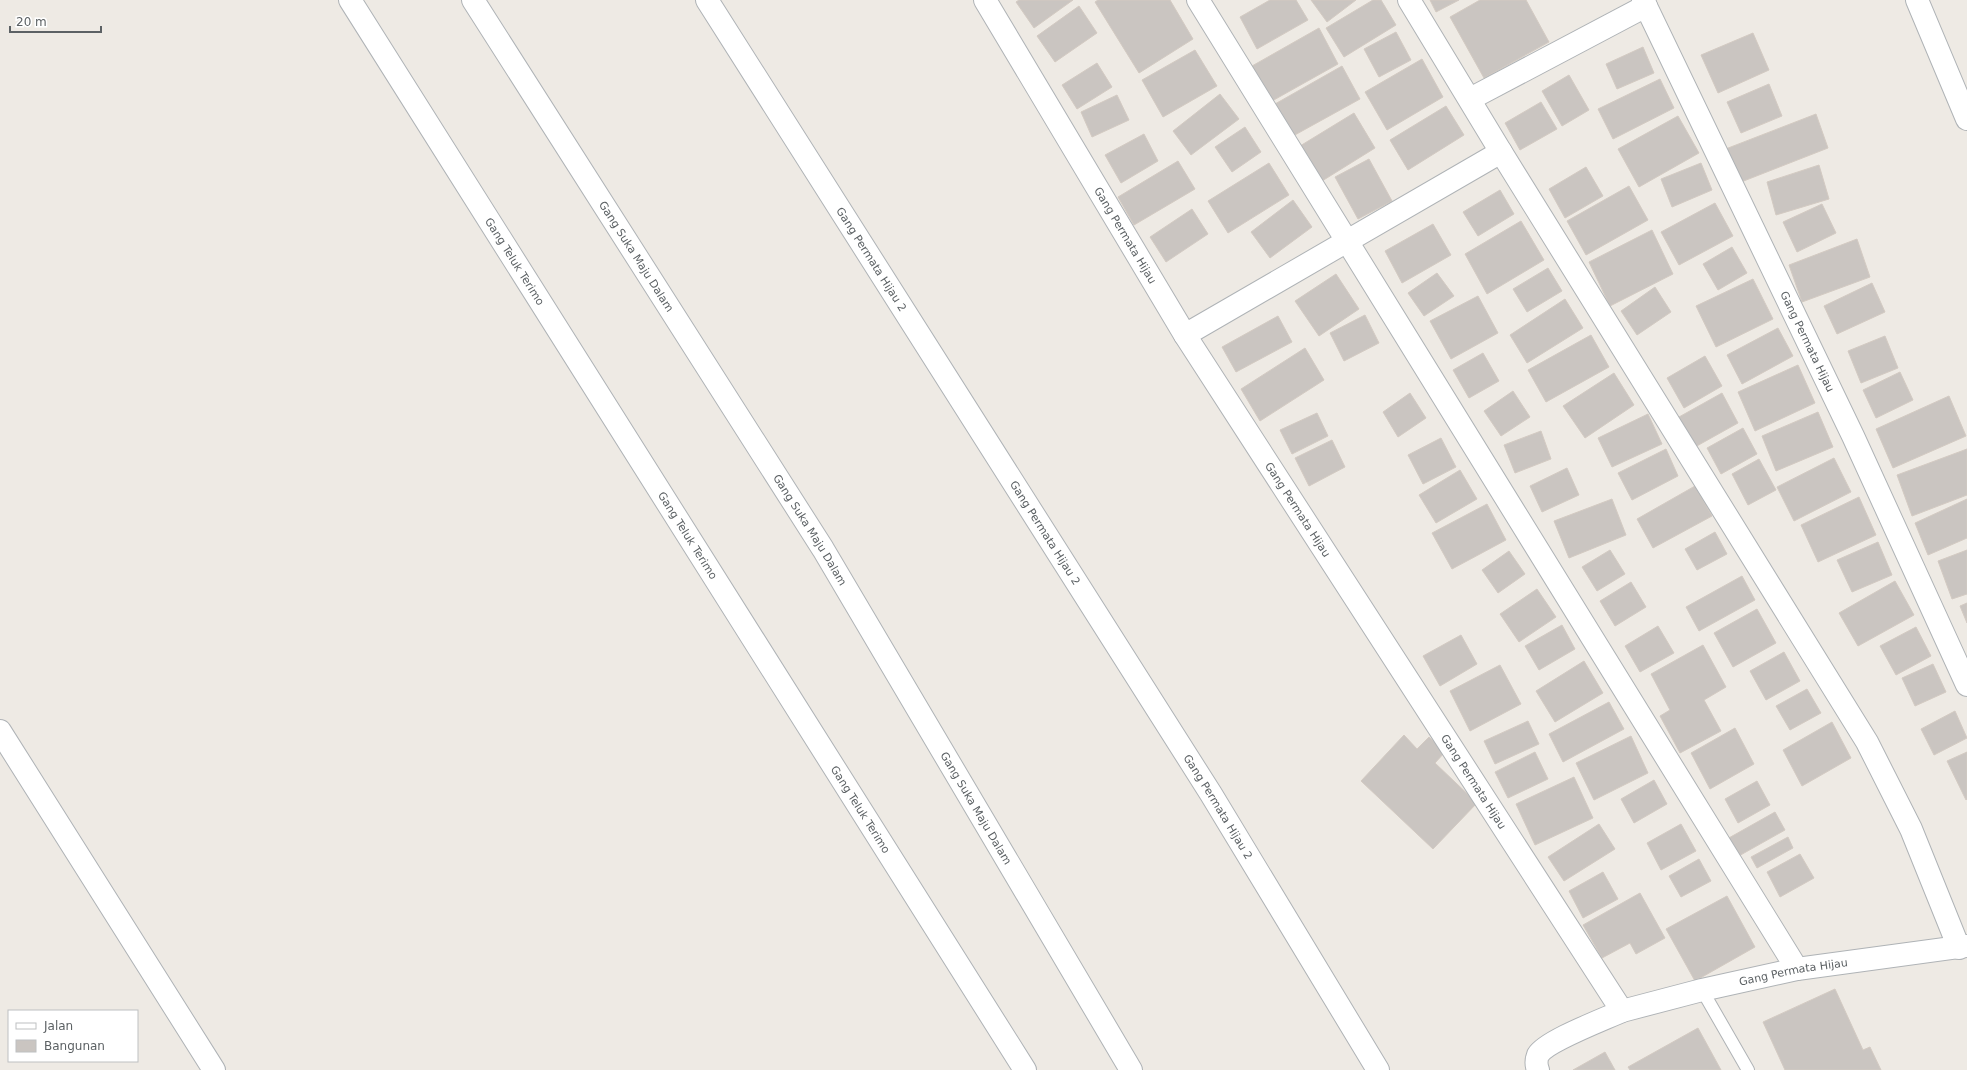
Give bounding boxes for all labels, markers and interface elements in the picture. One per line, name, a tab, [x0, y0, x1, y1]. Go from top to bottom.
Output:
scale bar	[10, 8, 101, 34]
text: 20 m	[16, 15, 47, 29]
street label: Gang Permata Hijau	[1092, 185, 1159, 286]
street label: Gang Suka Maju Dalam	[596, 199, 677, 314]
street label: Gang Permata Hijau 2	[834, 205, 909, 314]
street label: Gang Teluk Terimo	[482, 215, 547, 308]
street label: Gang Permata Hijau	[1778, 289, 1837, 394]
street label: Gang Permata Hijau	[1262, 460, 1333, 559]
street label: Gang Suka Maju Dalam	[771, 472, 850, 588]
street label: Gang Permata Hijau 2	[1007, 478, 1083, 587]
street label: Gang Teluk Terimo	[655, 489, 720, 582]
street label: Gang Permata Hijau	[1438, 732, 1509, 831]
street label: Gang Suka Maju Dalam	[938, 749, 1014, 867]
street label: Gang Permata Hijau 2	[1181, 752, 1255, 861]
street label: Gang Teluk Terimo	[828, 763, 893, 856]
street label: Gang Permata Hijau	[1738, 956, 1848, 988]
legend	[8, 1010, 138, 1062]
text: Jalan	[43, 1019, 73, 1033]
text: Bangunan	[44, 1039, 105, 1053]

